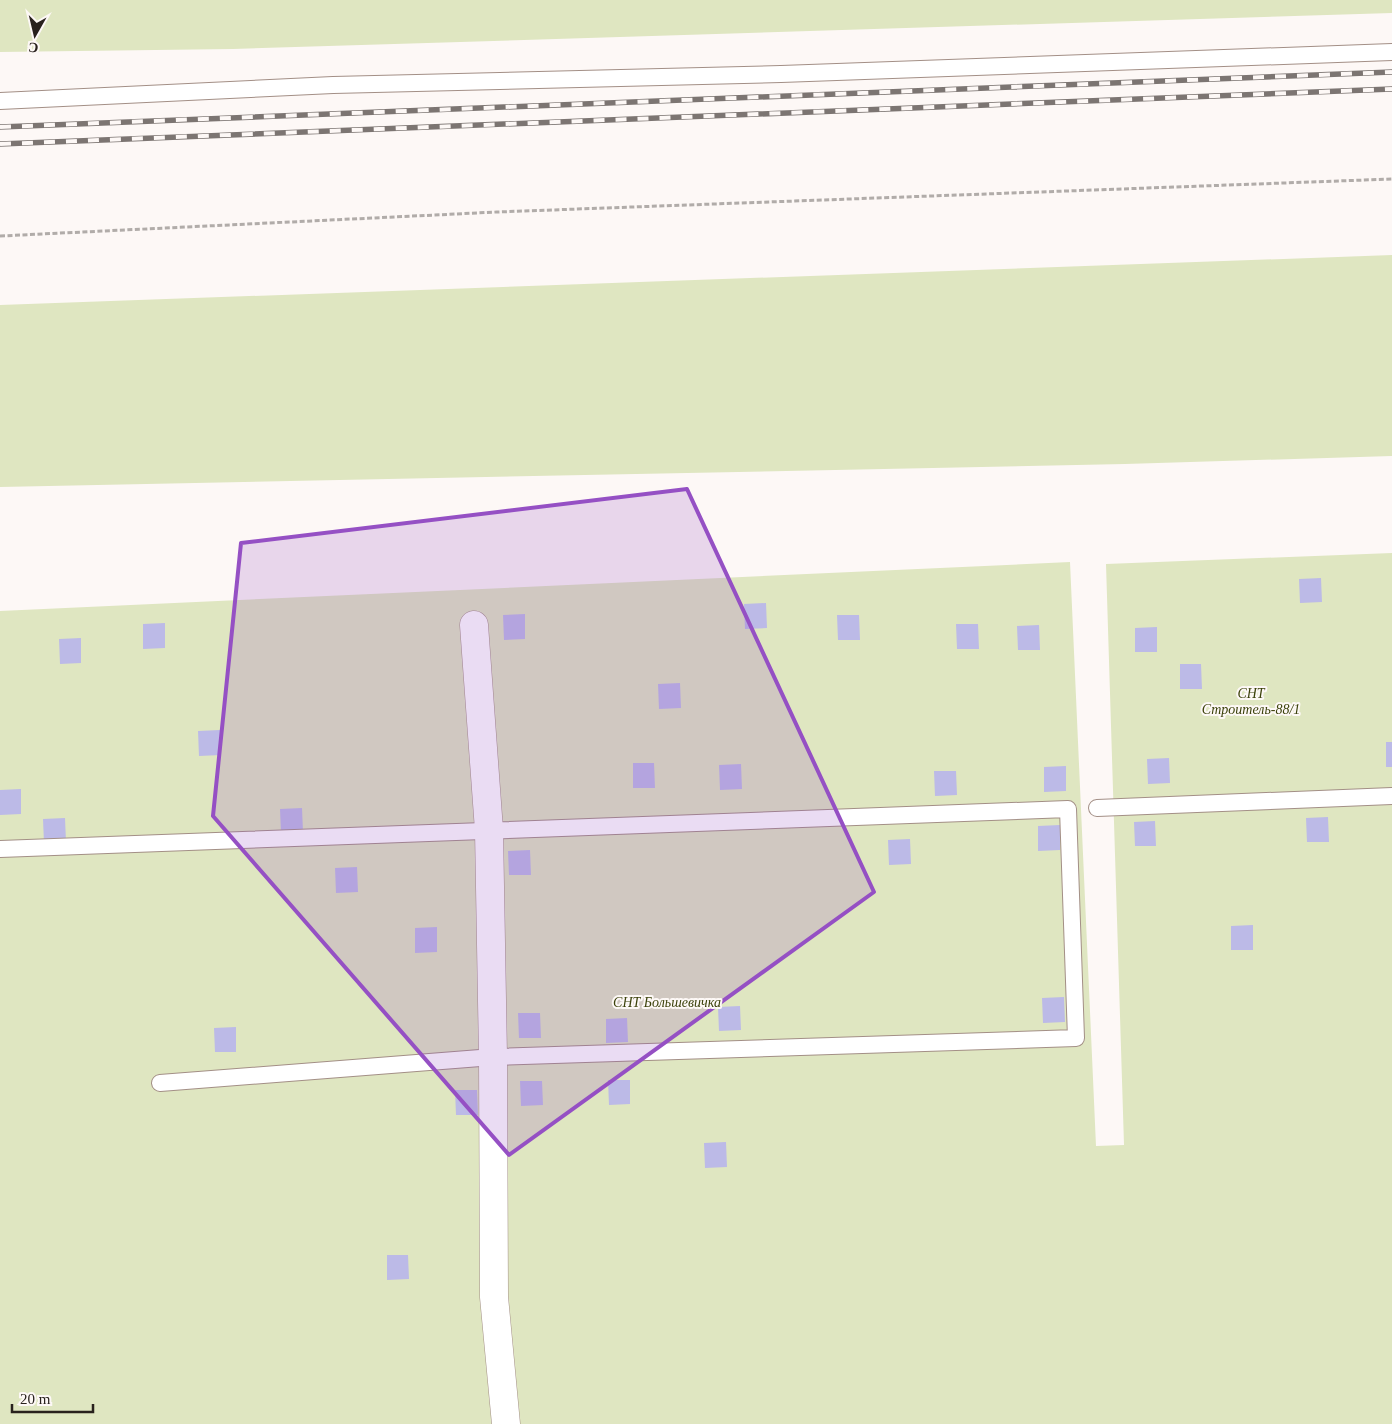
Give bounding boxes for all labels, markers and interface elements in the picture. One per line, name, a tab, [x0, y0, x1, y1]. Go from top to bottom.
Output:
north arrow	[10, 10, 60, 60]
text: С	[27, 39, 39, 56]
park label: СНТ Строитель-88/1	[1202, 686, 1300, 717]
park label: СНТ Большевичка	[613, 995, 721, 1010]
scale bar	[12, 1382, 94, 1414]
text: 20 m	[20, 1391, 51, 1407]

